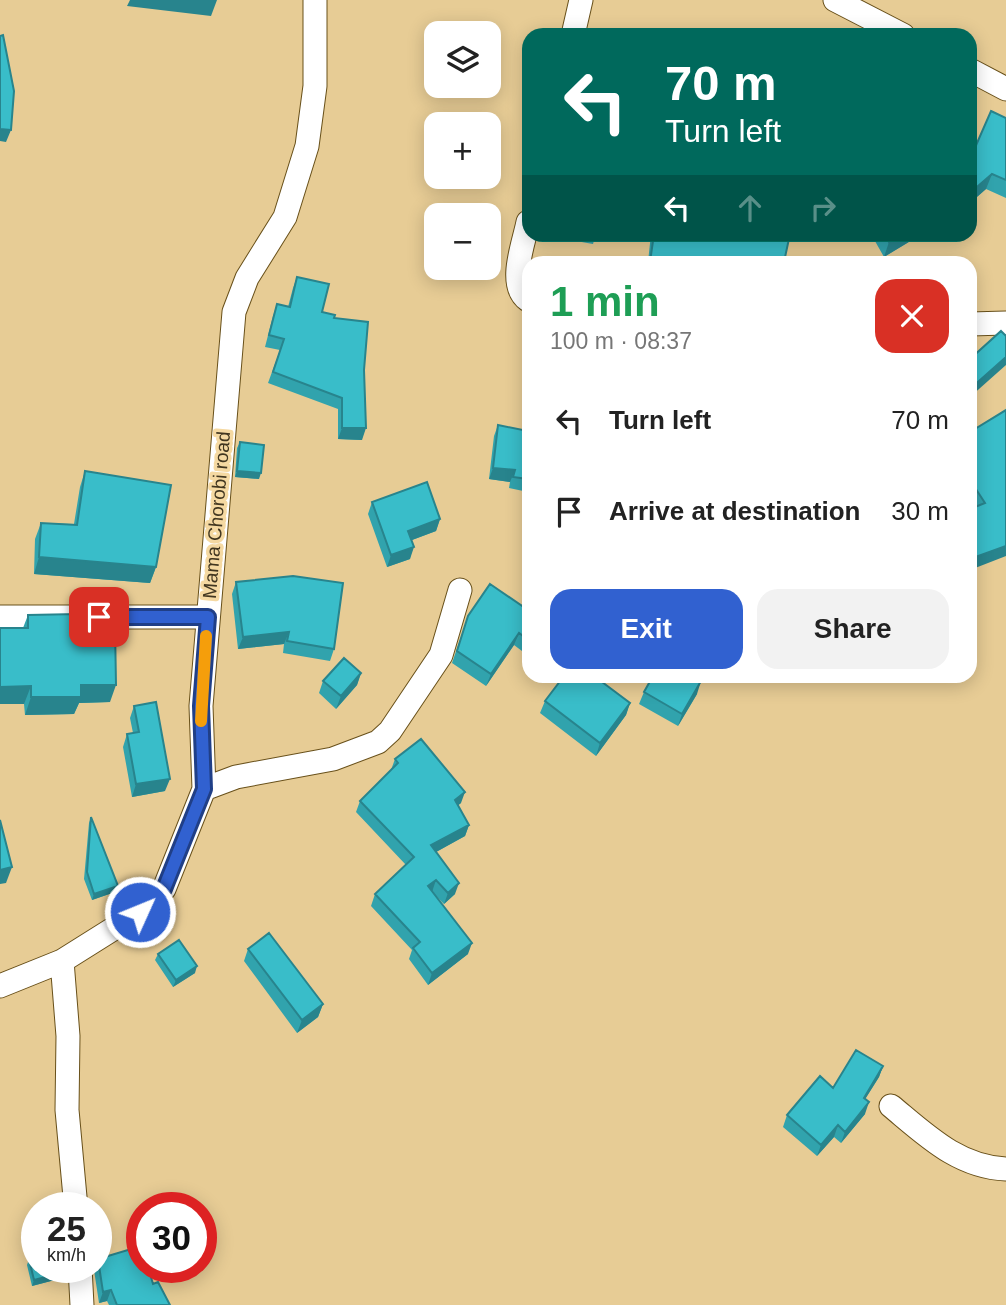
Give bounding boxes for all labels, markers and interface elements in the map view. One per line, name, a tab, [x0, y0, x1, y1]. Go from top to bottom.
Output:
map controls	[424, 21, 501, 280]
button: layers	[424, 21, 501, 98]
icon: left	[550, 56, 641, 147]
text: 70 m	[665, 56, 777, 110]
button: +	[424, 112, 501, 189]
text: Turn left	[665, 113, 781, 149]
icon: left	[658, 189, 696, 227]
icon: ahead	[731, 189, 769, 227]
icon: right	[804, 189, 842, 227]
button: −	[424, 203, 501, 280]
text: 1 min	[550, 278, 660, 325]
button: close	[875, 279, 949, 353]
text: 100 m · 08:37	[550, 328, 692, 354]
icon: left	[550, 402, 588, 440]
text: Turn left	[609, 405, 711, 435]
text: 70 m	[891, 405, 949, 435]
street label: Mama Chorobi road	[199, 430, 234, 600]
icon: arrive	[550, 493, 588, 531]
text: Arrive at destination	[609, 496, 860, 526]
text: 30 m	[891, 496, 949, 526]
pin	[69, 587, 129, 647]
button: Exit	[550, 589, 743, 669]
button: Share	[757, 589, 949, 669]
icon: arrive	[80, 598, 118, 636]
position arrow	[103, 875, 177, 949]
speed limit sign: 30	[126, 1192, 217, 1283]
text: 25	[47, 1209, 86, 1248]
text: km/h	[47, 1245, 86, 1265]

